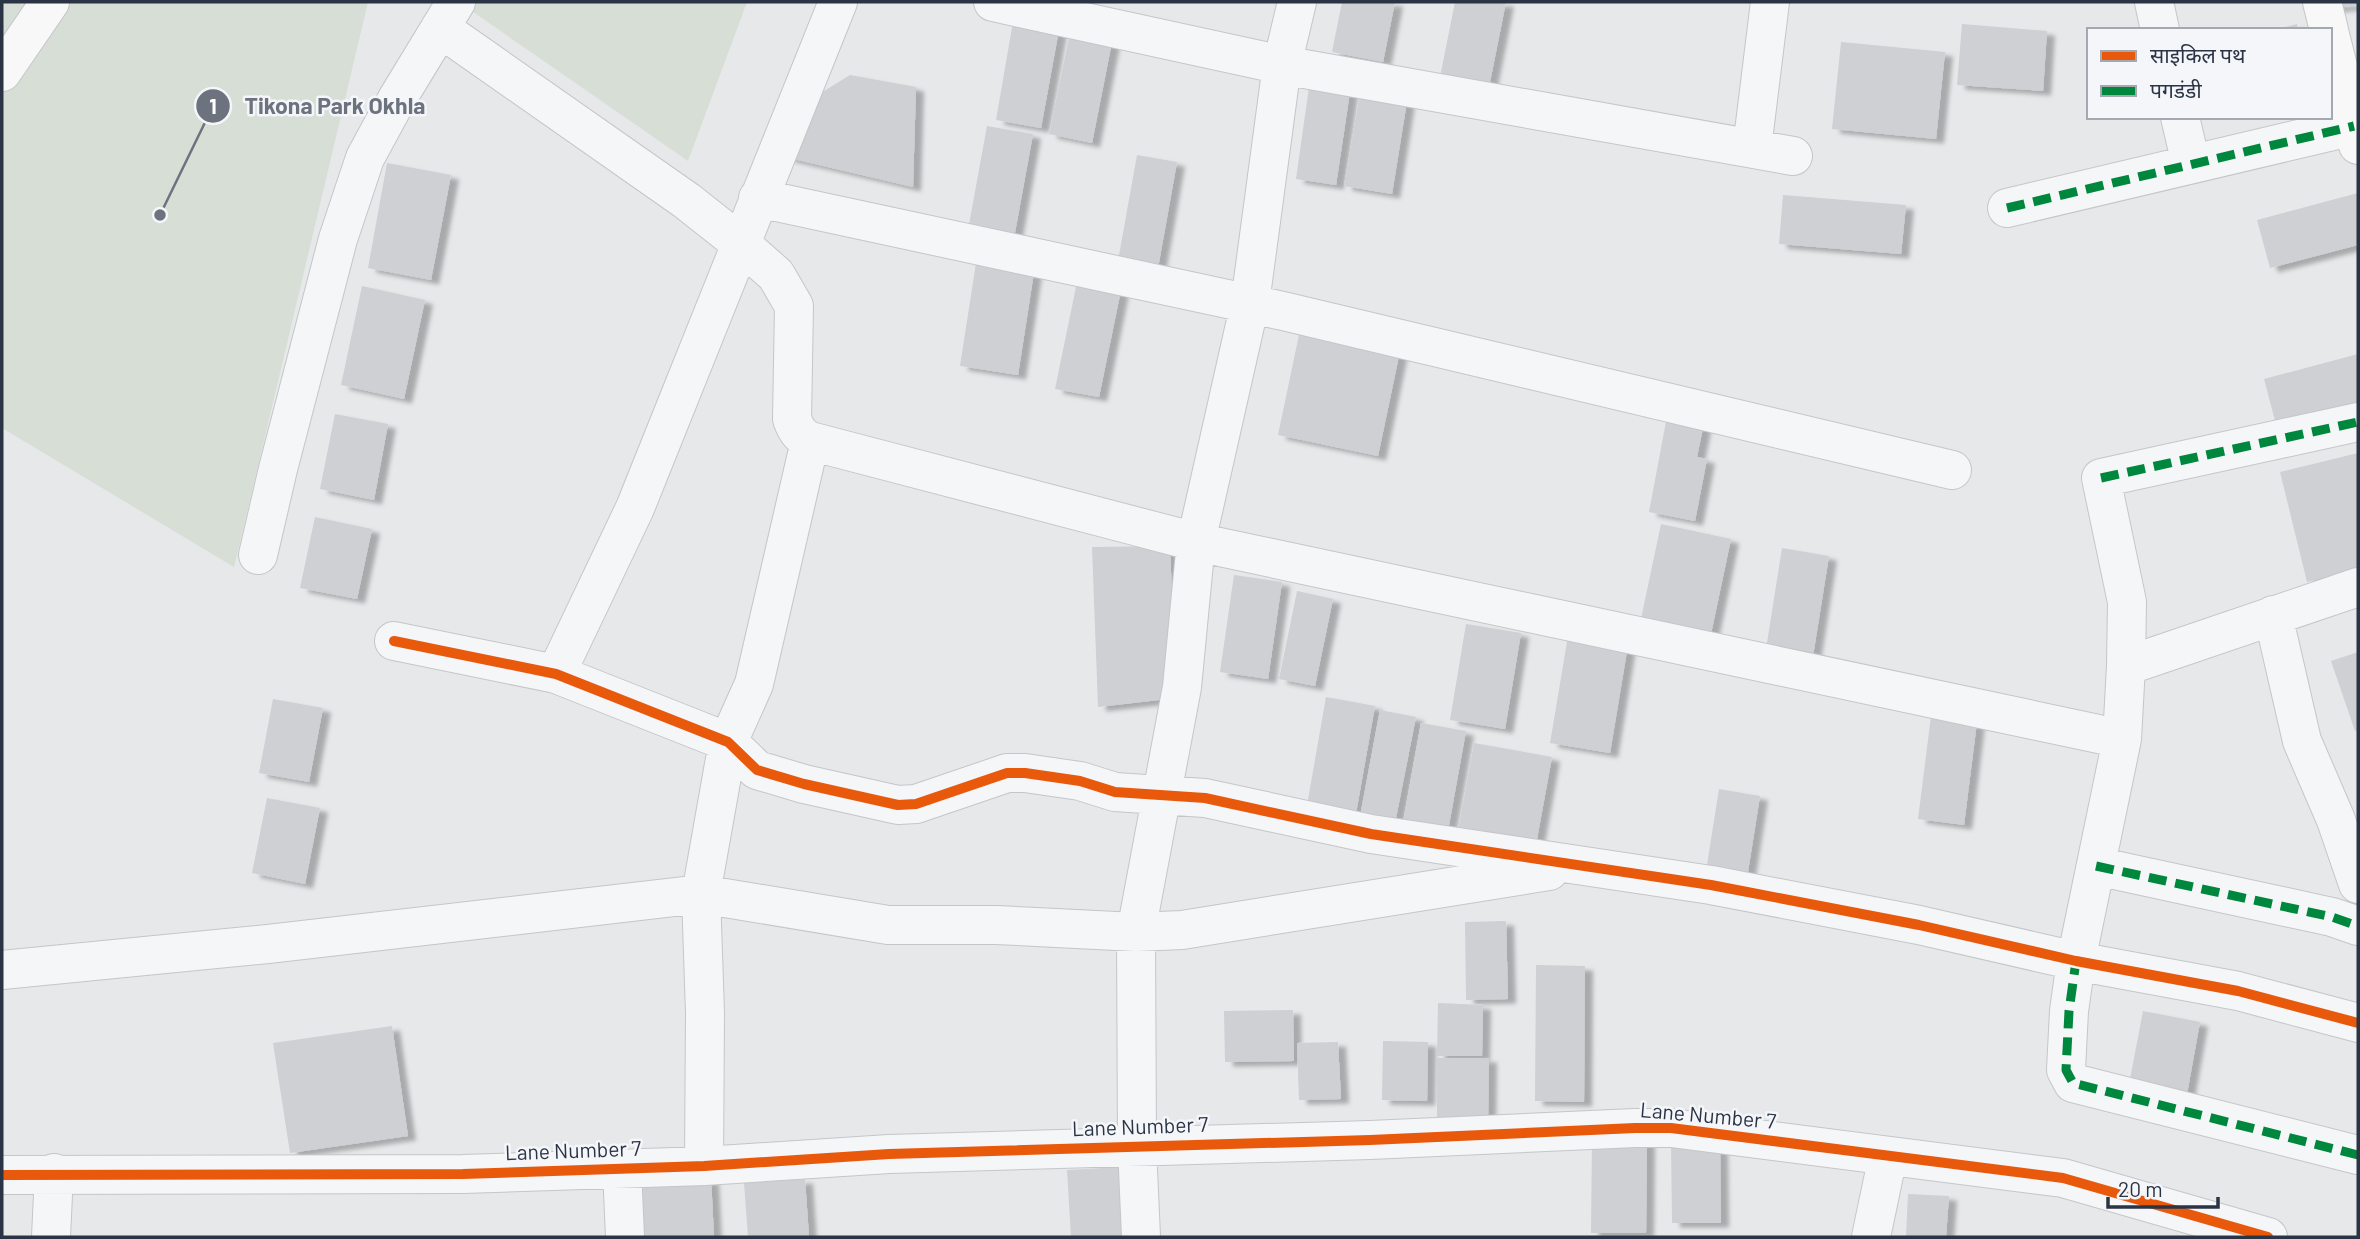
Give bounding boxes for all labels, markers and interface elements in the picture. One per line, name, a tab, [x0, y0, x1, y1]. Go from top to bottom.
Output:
legend	[2087, 28, 2332, 119]
text: साइकिल पथ	[2150, 42, 2246, 67]
text: पगडंडी	[2150, 77, 2202, 102]
callout: Tikona Park Okhla	[195, 84, 439, 128]
text: Tikona Park Okhla	[245, 91, 425, 119]
text: 1	[209, 93, 217, 118]
street label: Lane Number 7	[1639, 1096, 1777, 1133]
street label: Lane Number 7	[1071, 1111, 1209, 1140]
street label: Lane Number 7	[504, 1135, 642, 1164]
scale bar	[2108, 1166, 2218, 1210]
text: 20 m	[2118, 1176, 2163, 1201]

